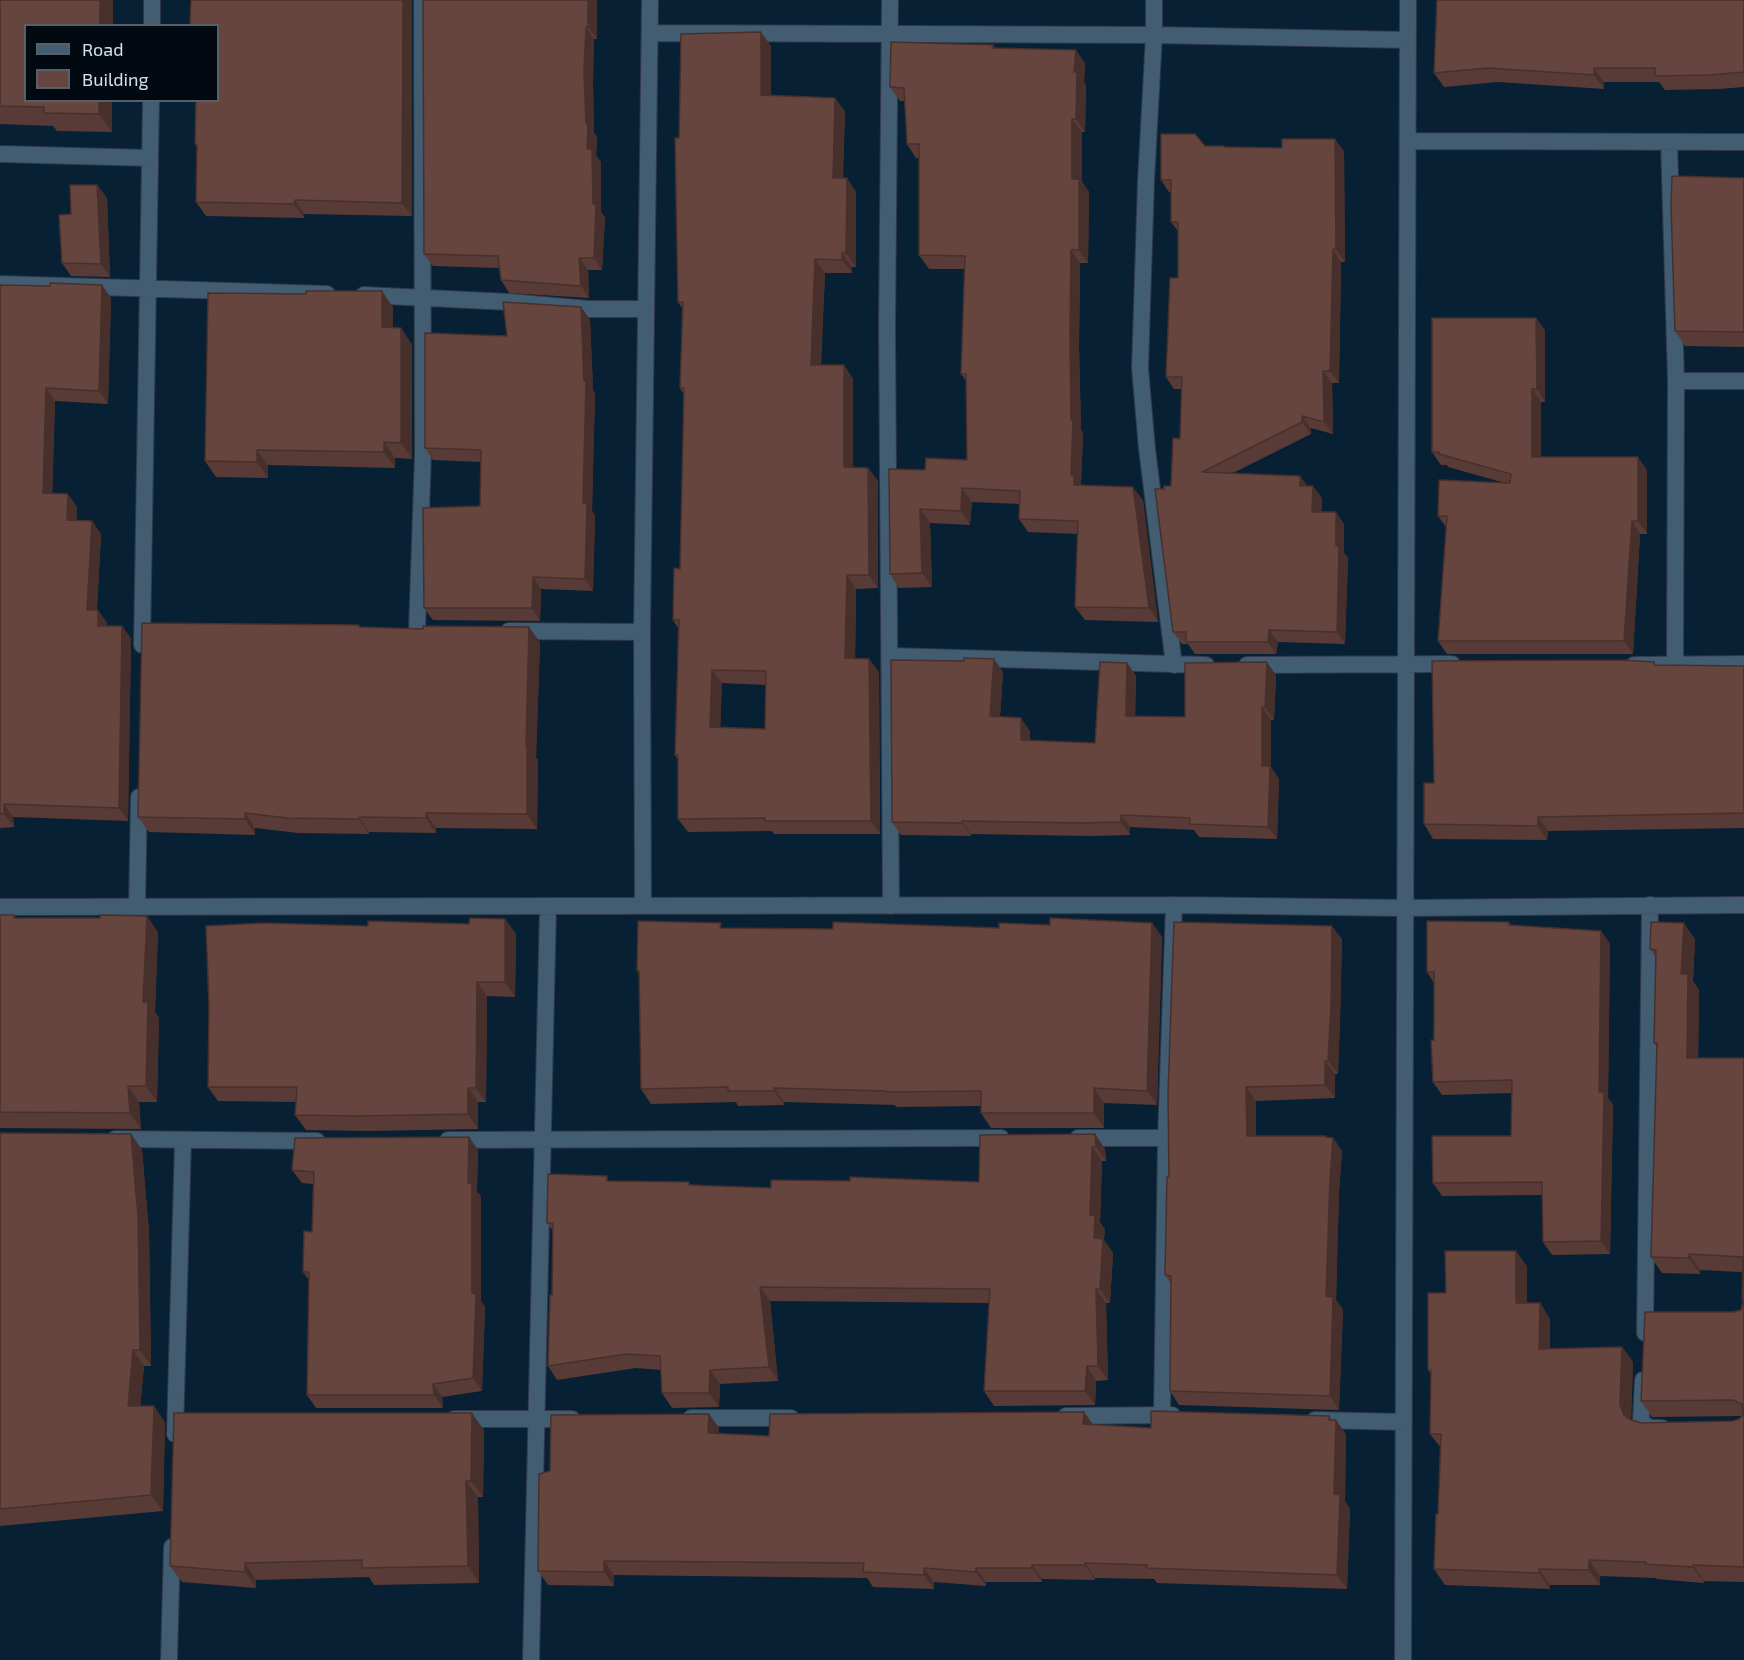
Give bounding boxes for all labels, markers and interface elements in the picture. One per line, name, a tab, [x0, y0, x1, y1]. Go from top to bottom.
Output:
legend	[24, 24, 219, 102]
text: Road	[82, 38, 123, 60]
text: Building	[82, 68, 149, 90]

